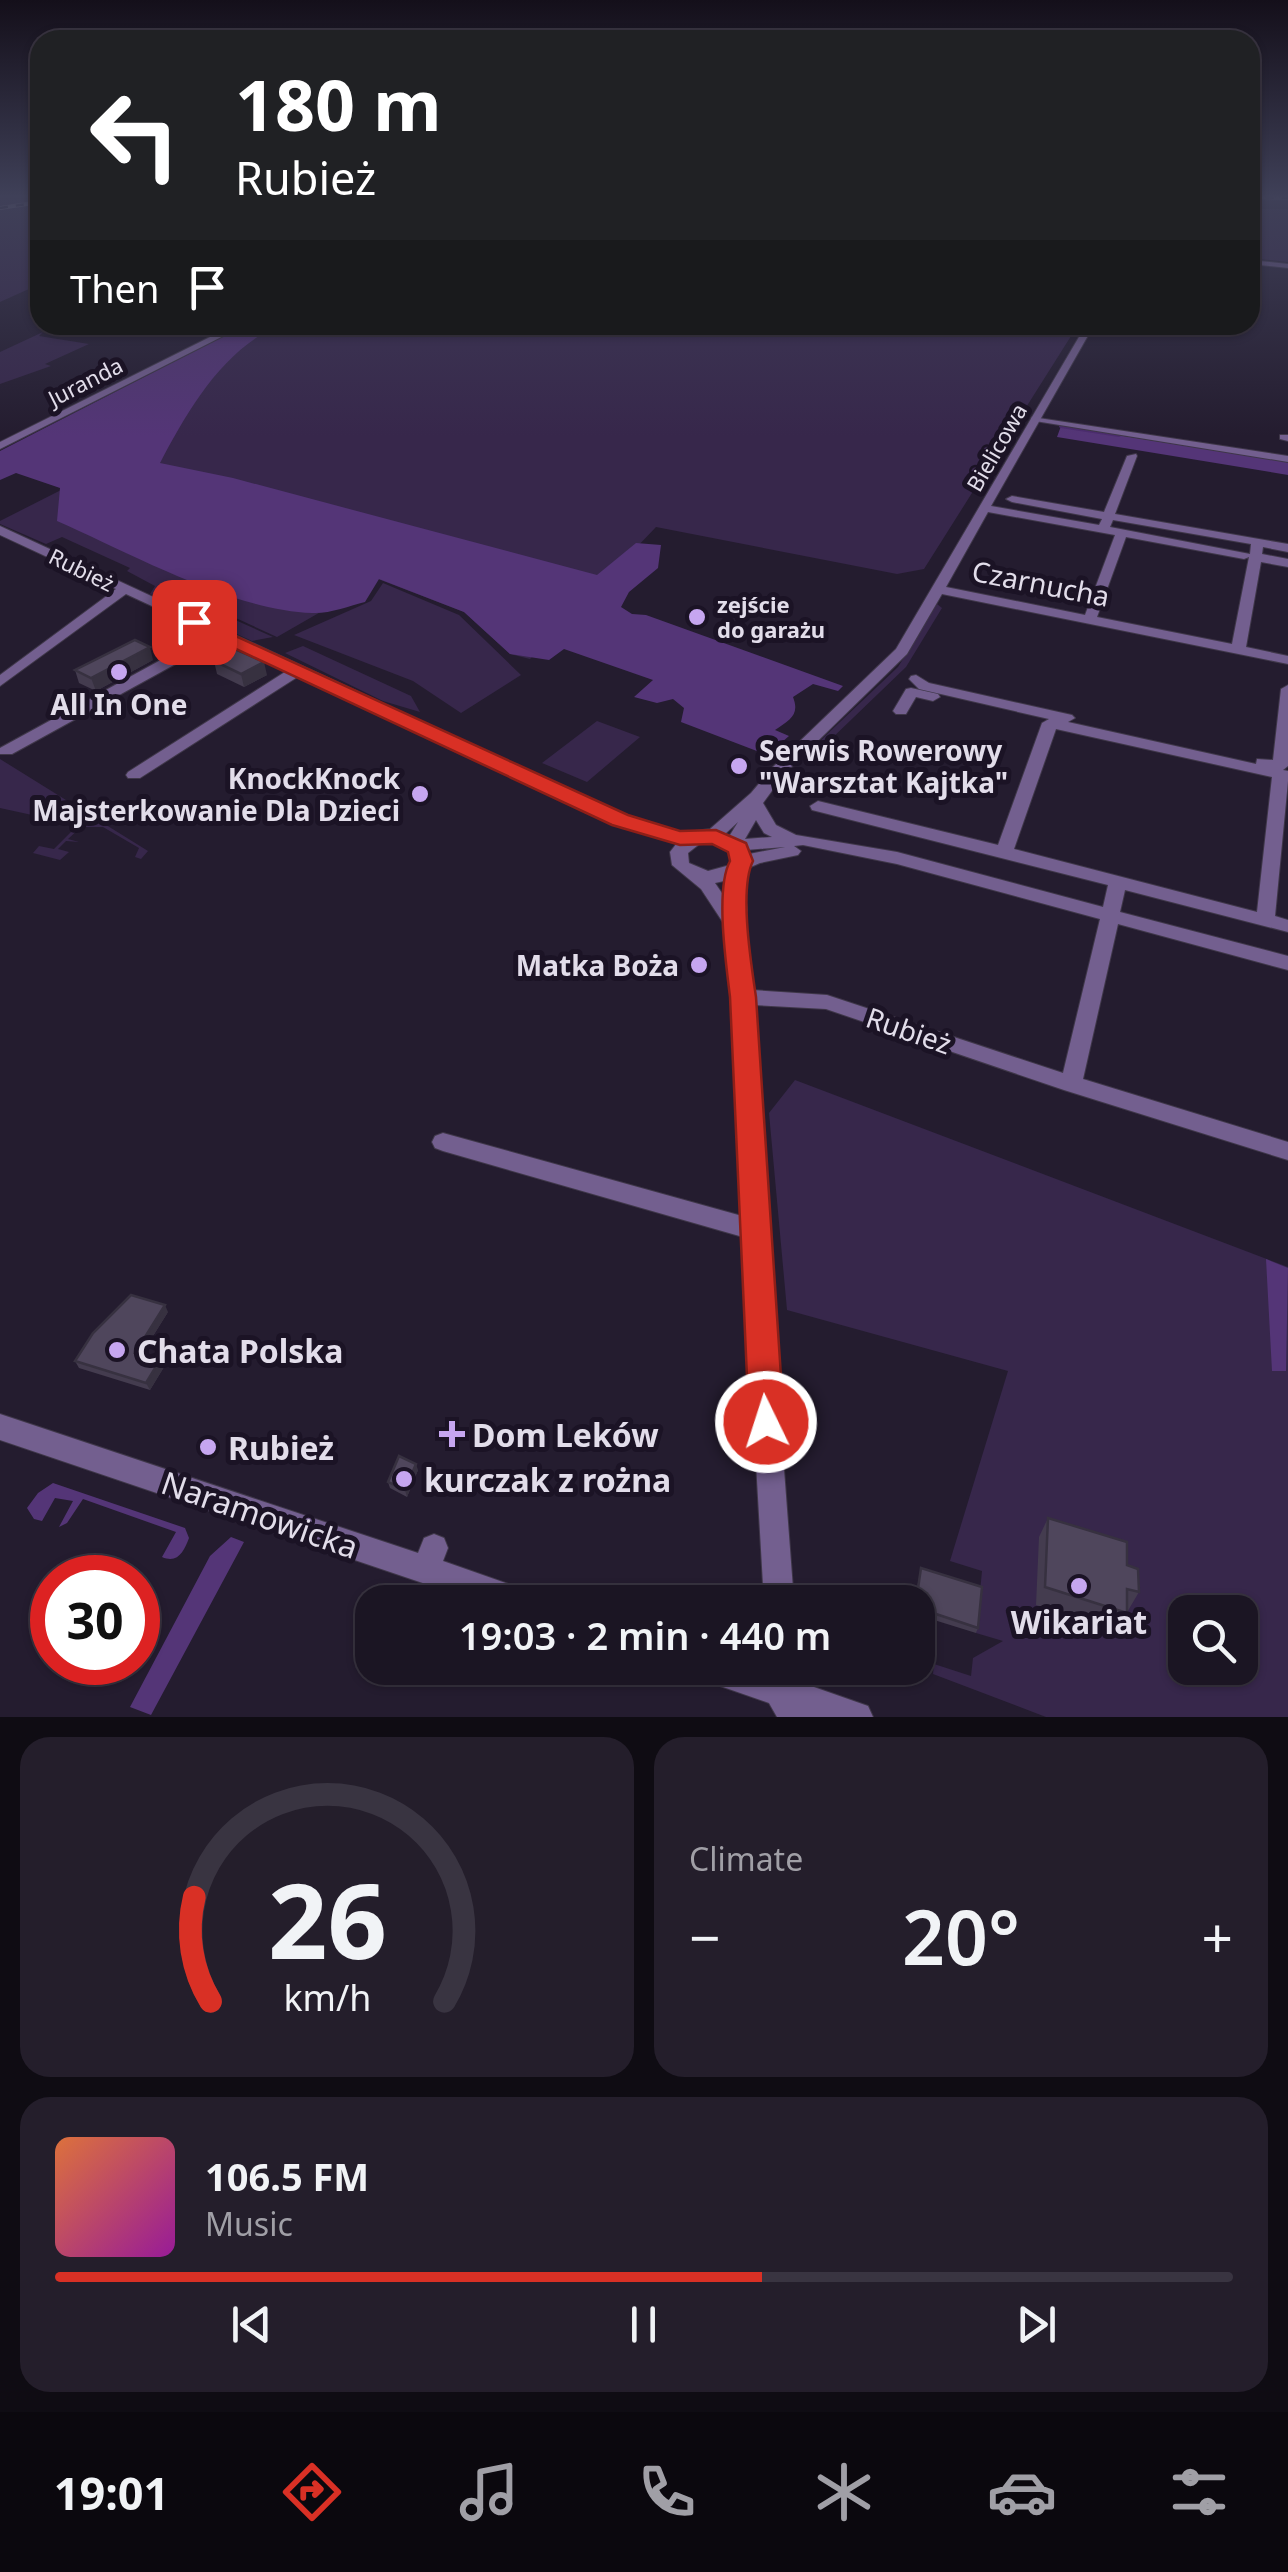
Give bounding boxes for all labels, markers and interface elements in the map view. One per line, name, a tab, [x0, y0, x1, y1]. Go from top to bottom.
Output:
text: 180 m	[235, 56, 442, 152]
icon: left	[70, 70, 200, 200]
text: Rubież	[235, 147, 376, 208]
icon: arrive	[180, 260, 235, 315]
text: Then	[70, 262, 160, 314]
street label: Juranda	[41, 349, 127, 413]
street label: Bielicowa	[959, 398, 1033, 496]
street label: Rubież	[44, 540, 120, 598]
street label: Czarnucha	[969, 551, 1113, 615]
pin	[152, 580, 237, 665]
place label: zejście do garażu	[717, 589, 825, 644]
icon: arrive	[167, 595, 222, 650]
marker: zejście do garażu	[686, 606, 708, 628]
marker: All In One	[108, 661, 130, 683]
place label: All In One	[51, 685, 187, 723]
place label: Serwis Rowerowy "Warsztat Kajtka"	[759, 731, 1008, 801]
marker: Serwis Rowerowy "Warsztat Kajtka"	[728, 755, 750, 777]
place label: KnockKnock Majsterkowanie Dla Dzieci	[32, 759, 401, 829]
marker: KnockKnock Majsterkowanie Dla Dzieci	[409, 783, 431, 805]
place label: Matka Boża	[516, 946, 679, 984]
marker: Matka Boża	[688, 954, 710, 976]
street label: Rubież	[861, 998, 957, 1062]
place label: Chata Polska	[137, 1329, 343, 1372]
marker: Chata Polska	[106, 1339, 128, 1361]
position arrow	[714, 1370, 818, 1474]
place label: Dom Leków	[472, 1413, 659, 1456]
marker: Dom Leków	[441, 1423, 463, 1445]
place label: Rubież	[228, 1426, 334, 1469]
marker: Rubież	[197, 1436, 219, 1458]
place label: kurczak z rożna	[424, 1458, 671, 1501]
street label: Naramowicka	[156, 1460, 364, 1568]
marker: kurczak z rożna	[393, 1468, 415, 1490]
speed limit sign: 30	[30, 1555, 160, 1685]
marker: Wikariat	[1068, 1575, 1090, 1597]
map controls	[1168, 1595, 1258, 1685]
button: search	[1168, 1595, 1258, 1685]
place label: Wikariat	[1011, 1600, 1147, 1643]
text: 19:03 · 2 min · 440 m	[459, 1609, 831, 1661]
text: Climate	[689, 1837, 803, 1880]
text: 26	[268, 1848, 386, 1989]
text: 20°	[902, 1885, 1020, 1987]
text: −	[689, 1899, 720, 1974]
text: +	[1202, 1899, 1233, 1974]
text: km/h	[283, 1973, 371, 2021]
text: 106.5 FM	[205, 2150, 369, 2202]
text: Music	[205, 2202, 293, 2245]
icon: previous	[224, 2297, 279, 2352]
icon: pause	[616, 2297, 671, 2352]
icon: next	[1009, 2297, 1064, 2352]
icon: directions	[277, 2457, 347, 2527]
icon: music	[454, 2457, 524, 2527]
icon: phone	[632, 2457, 702, 2527]
icon: climate	[809, 2457, 879, 2527]
icon: car	[987, 2457, 1057, 2527]
icon: filters	[1164, 2457, 1234, 2527]
text: 19:01	[54, 2462, 169, 2523]

